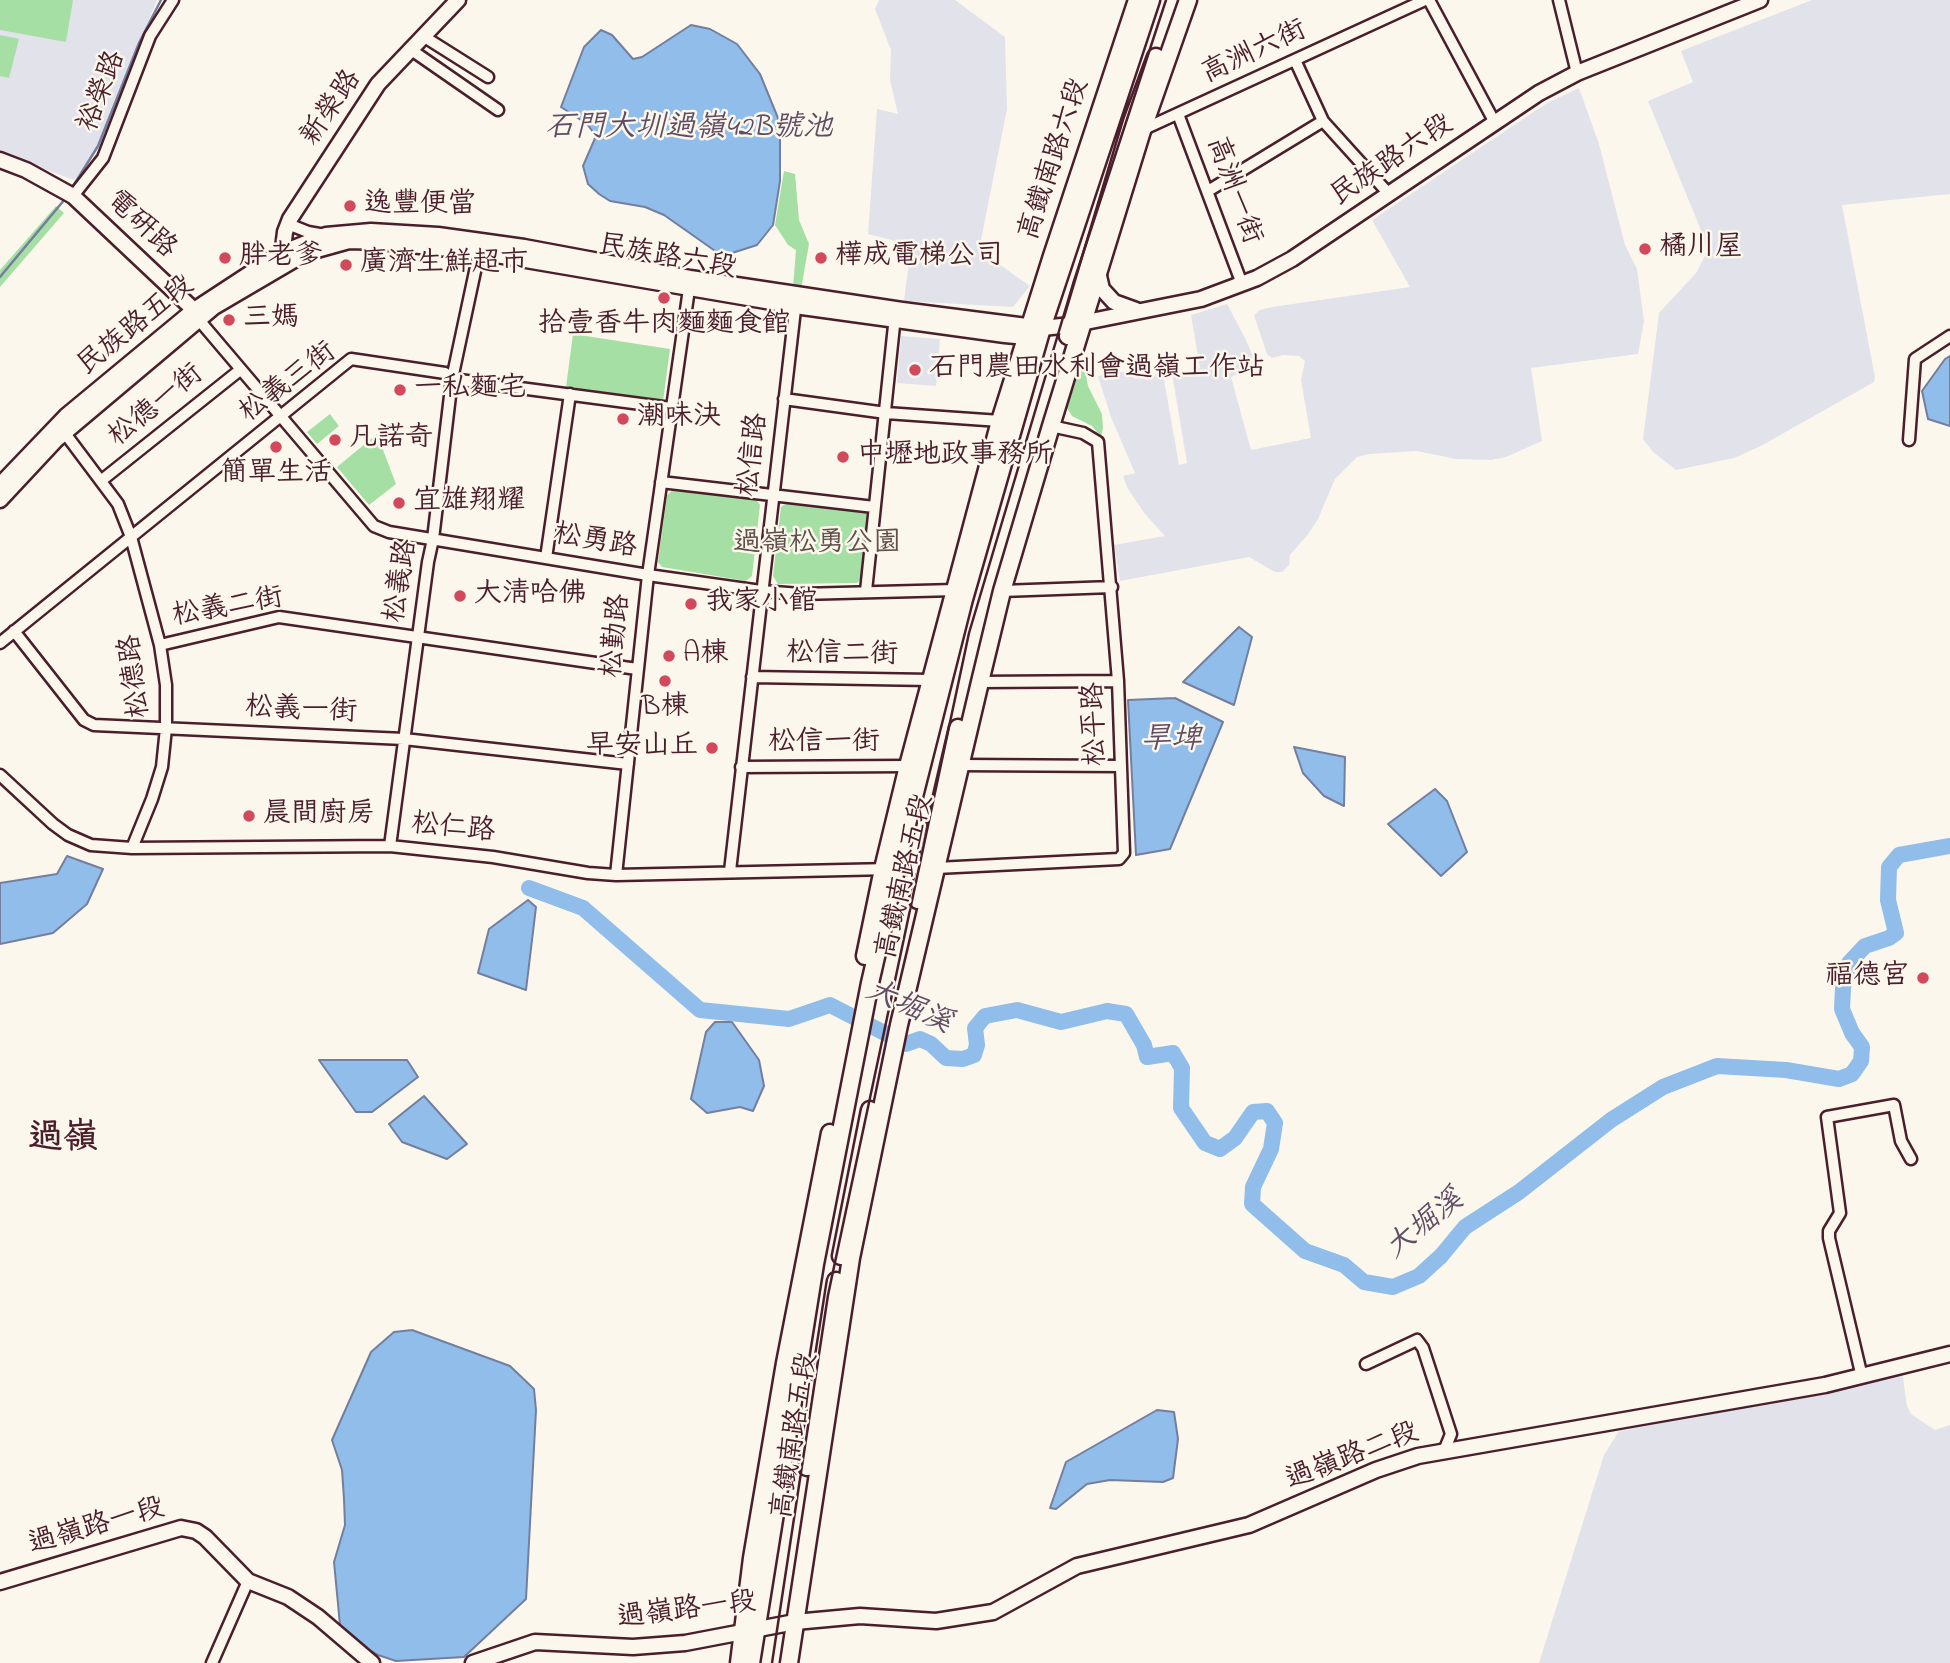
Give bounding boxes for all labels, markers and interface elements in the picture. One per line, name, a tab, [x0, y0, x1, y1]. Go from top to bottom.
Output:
street label: 高洲六街	[1197, 15, 1313, 93]
street label: 裕榮路	[73, 47, 135, 137]
street label: 新榮路	[296, 65, 370, 153]
street label: 高鐵南路六段	[1014, 75, 1098, 245]
street label: 民族路六段	[1326, 109, 1460, 215]
water label: 石門大圳過嶺42B號池	[545, 112, 833, 148]
street label: 高洲一街	[1197, 133, 1267, 249]
street label: 電研路	[98, 185, 182, 267]
place label: 逸豐便當	[364, 189, 476, 223]
marker: 逸豐便當	[342, 198, 358, 214]
street label: 民族路六段	[595, 230, 739, 288]
place label: 橘川屋	[1659, 232, 1743, 266]
place label: 胖老爹	[239, 241, 323, 275]
place label: 樺成電梯公司	[835, 241, 1003, 275]
marker: 橘川屋	[1637, 241, 1653, 257]
place label: 廣濟生鮮超市	[360, 248, 528, 282]
marker: 胖老爹	[217, 250, 233, 266]
marker: 樺成電梯公司	[813, 250, 829, 266]
marker: 廣濟生鮮超市	[338, 257, 354, 273]
street label: 民族路五段	[72, 270, 202, 384]
marker: 拾壹香牛肉麵麵食館	[656, 290, 672, 306]
place label: 三媽	[243, 303, 299, 337]
place label: 拾壹香牛肉麵麵食館	[538, 309, 790, 343]
marker: 三媽	[221, 312, 237, 328]
street label: 松義三街	[234, 337, 344, 431]
place label: 石門農田水利會過嶺工作站	[929, 353, 1265, 387]
street label: 松德一街	[103, 359, 211, 455]
marker: 石門農田水利會過嶺工作站	[907, 362, 923, 378]
place label: 一私麵宅	[414, 373, 526, 407]
marker: 一私麵宅	[392, 382, 408, 398]
place label: 潮味決	[637, 402, 721, 436]
marker: 潮味決	[615, 411, 631, 427]
street label: 松信路	[733, 411, 777, 499]
place label: 凡諾奇	[349, 423, 433, 457]
marker: 凡諾奇	[327, 432, 343, 448]
marker: 簡單生活	[268, 439, 284, 455]
place label: 中壢地政事務所	[857, 440, 1053, 474]
marker: 中壢地政事務所	[835, 449, 851, 465]
place label: 簡單生活	[220, 458, 332, 492]
place label: 宜雄翔耀	[413, 486, 525, 520]
marker: 宜雄翔耀	[391, 495, 407, 511]
street label: 松勇路	[551, 519, 639, 567]
park label: 過嶺松勇公園	[733, 528, 901, 562]
street label: 松義路	[380, 537, 426, 625]
place label: 大清哈佛	[474, 579, 586, 613]
street label: 松義二街	[170, 583, 286, 635]
place label: 我家小館	[705, 587, 817, 621]
marker: 大清哈佛	[452, 588, 468, 604]
street label: 松勤路	[597, 592, 639, 680]
marker: 我家小館	[683, 596, 699, 612]
street label: 松德路	[115, 632, 159, 720]
street label: 松信二街	[786, 638, 898, 674]
place label: A棟	[683, 639, 728, 673]
marker: A棟	[661, 648, 677, 664]
marker: B棟	[657, 673, 673, 689]
street label: 松平路	[1079, 681, 1115, 767]
street label: 松義一街	[244, 692, 358, 732]
place label: B棟	[642, 692, 688, 726]
water label: 旱埤	[1141, 724, 1201, 760]
street label: 松信一街	[768, 727, 880, 761]
place label: 早安山丘	[586, 731, 698, 765]
marker: 早安山丘	[704, 740, 720, 756]
street label: 高鐵南路五段	[872, 791, 942, 963]
place label: 晨間廚房	[263, 799, 375, 833]
marker: 晨間廚房	[241, 808, 257, 824]
street label: 松仁路	[409, 809, 497, 851]
place label: 福德宮	[1825, 961, 1909, 995]
marker: 福德宮	[1915, 970, 1931, 986]
water label: 大堀溪	[860, 974, 956, 1044]
district label: 過嶺	[28, 1120, 98, 1162]
water label: 大堀溪	[1380, 1184, 1472, 1268]
street label: 高鐵南路五段	[767, 1350, 827, 1522]
street label: 過嶺路二段	[1282, 1417, 1424, 1499]
street label: 過嶺路一段	[25, 1493, 169, 1563]
street label: 過嶺路一段	[615, 1587, 759, 1637]

